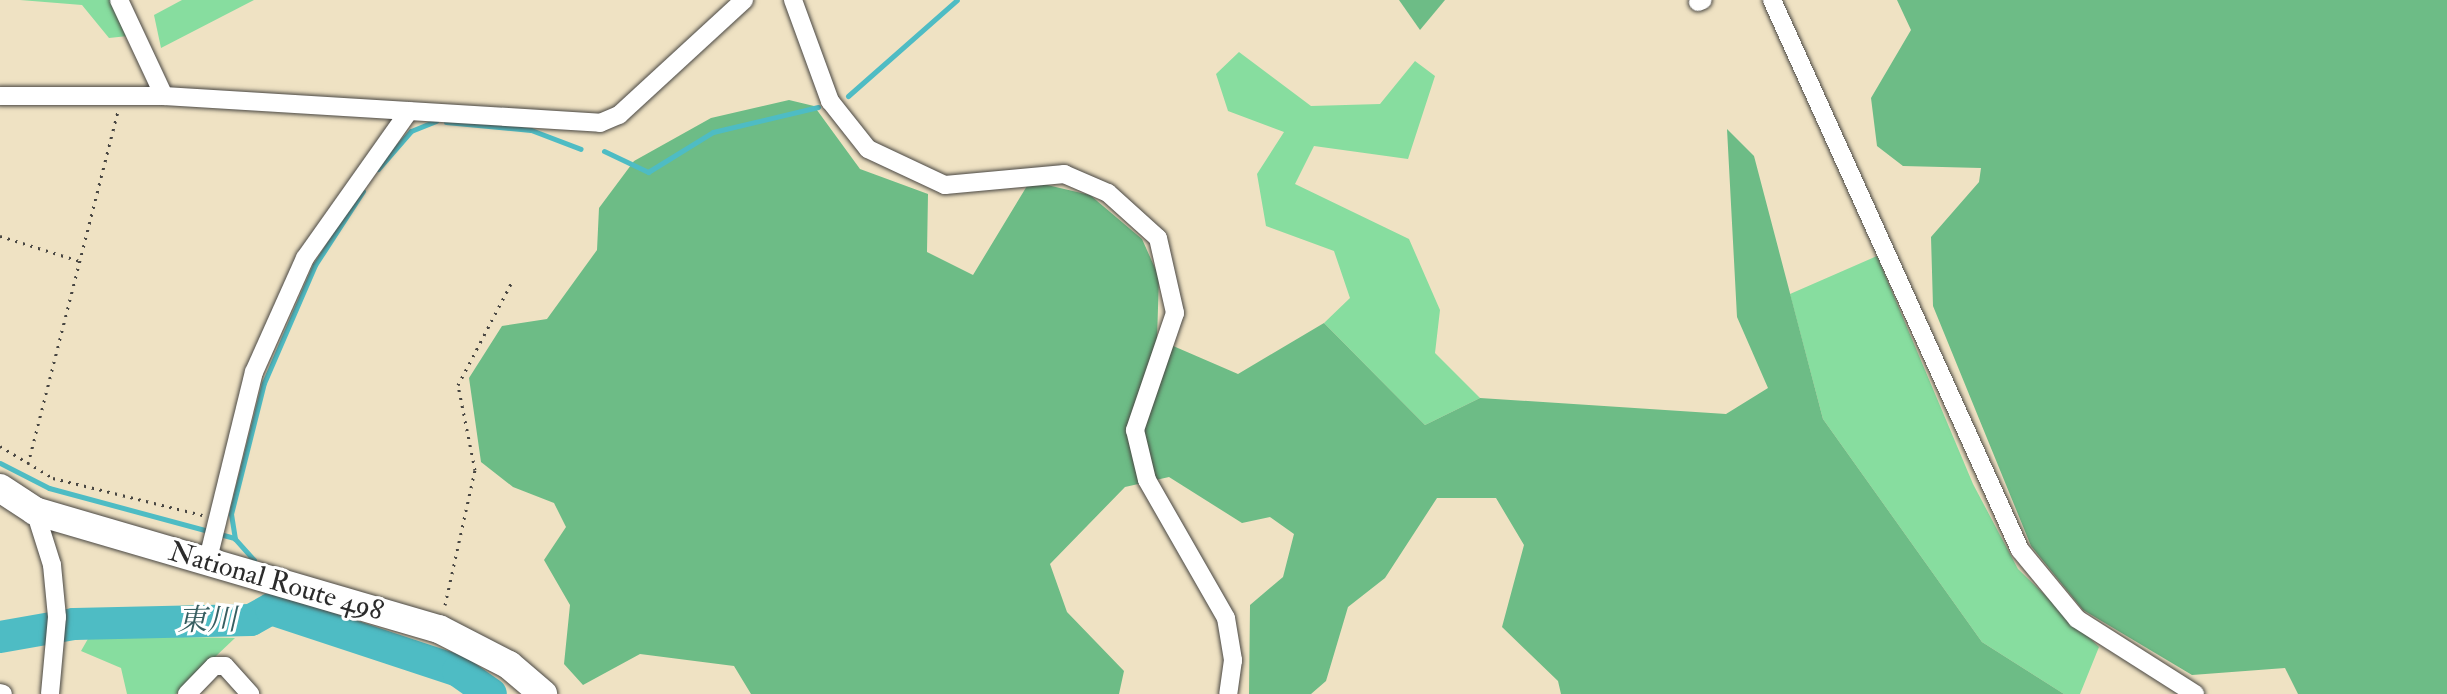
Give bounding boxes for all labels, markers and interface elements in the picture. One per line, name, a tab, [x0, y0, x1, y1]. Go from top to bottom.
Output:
street label: National Route 498	[165, 535, 387, 629]
water label: 東川	[177, 602, 237, 640]

